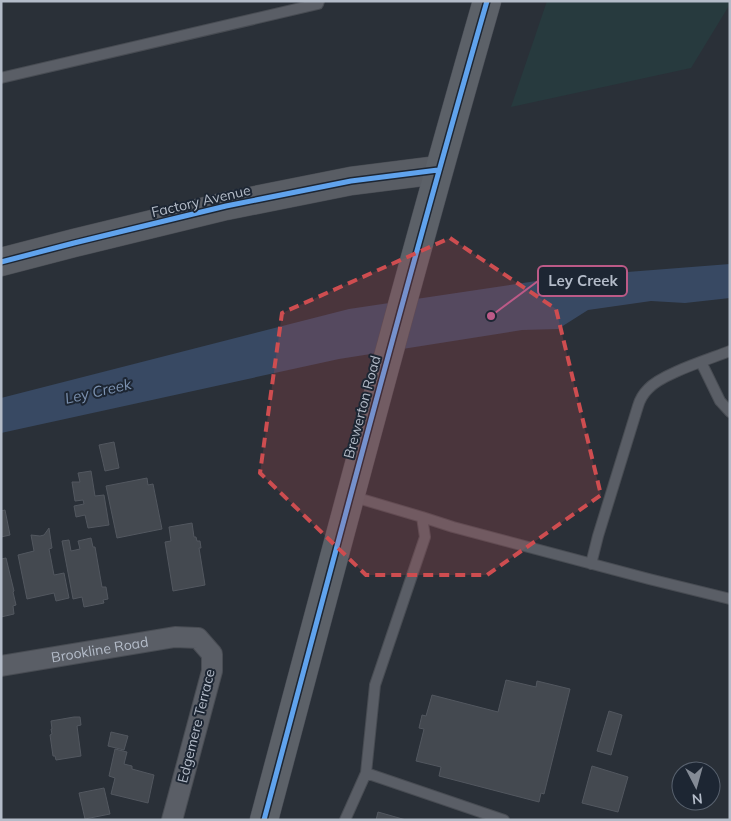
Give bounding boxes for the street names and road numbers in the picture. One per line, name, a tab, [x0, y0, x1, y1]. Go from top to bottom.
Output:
street label: Factory Avenue	[150, 181, 252, 221]
street label: Brewerton Road	[340, 353, 384, 461]
street label: Brookline Road	[50, 633, 150, 667]
street label: Edgemere Terrace	[173, 667, 219, 785]

